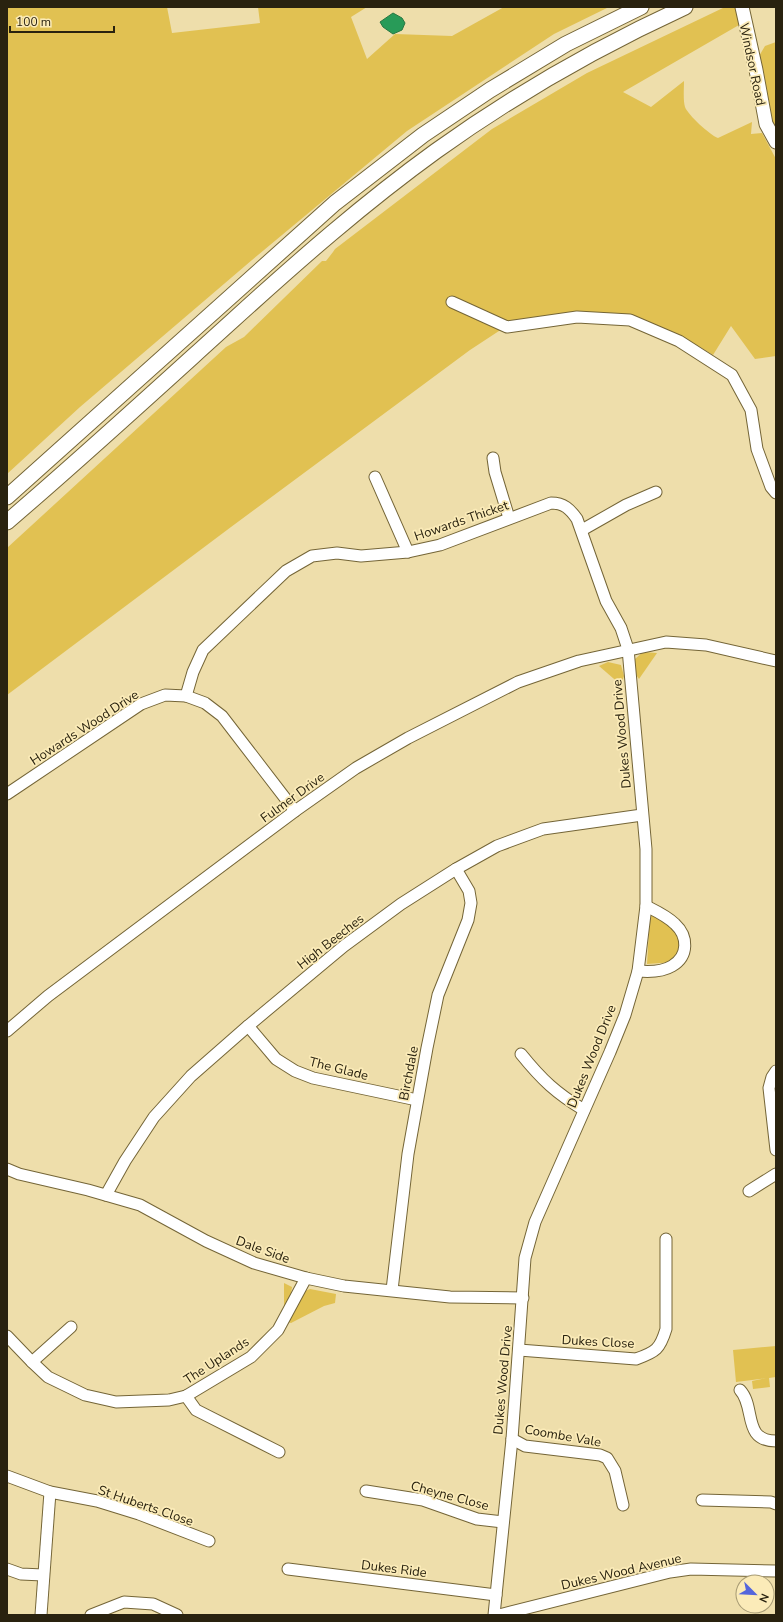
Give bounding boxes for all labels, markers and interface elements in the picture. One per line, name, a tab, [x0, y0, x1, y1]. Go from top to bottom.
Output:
scale bar	[10, 8, 114, 34]
text: 100 m	[16, 14, 51, 30]
street label: Windsor Road	[734, 21, 770, 107]
street label: Howards Thicket	[412, 496, 511, 545]
street label: Dukes Wood Drive	[608, 678, 636, 789]
street label: Howards Wood Drive	[27, 686, 142, 770]
street label: Fulmer Drive	[257, 768, 328, 827]
street label: High Beeches	[293, 910, 368, 974]
street label: Dukes Wood Drive	[563, 1002, 621, 1111]
street label: Birchdale	[395, 1044, 423, 1102]
street label: The Glade	[307, 1053, 370, 1085]
street label: Dale Side	[233, 1232, 292, 1268]
street label: Dukes Wood Drive	[489, 1325, 517, 1435]
street label: Dukes Close	[561, 1331, 635, 1353]
street label: The Uplands	[180, 1333, 253, 1389]
street label: Coombe Vale	[523, 1420, 603, 1452]
street label: Cheyne Close	[409, 1477, 491, 1515]
street label: St Huberts Close	[96, 1481, 196, 1531]
street label: Dukes Wood Avenue	[559, 1549, 683, 1595]
street label: Dukes Ride	[360, 1556, 428, 1582]
north arrow	[735, 1574, 775, 1614]
text: N	[755, 1591, 772, 1605]

